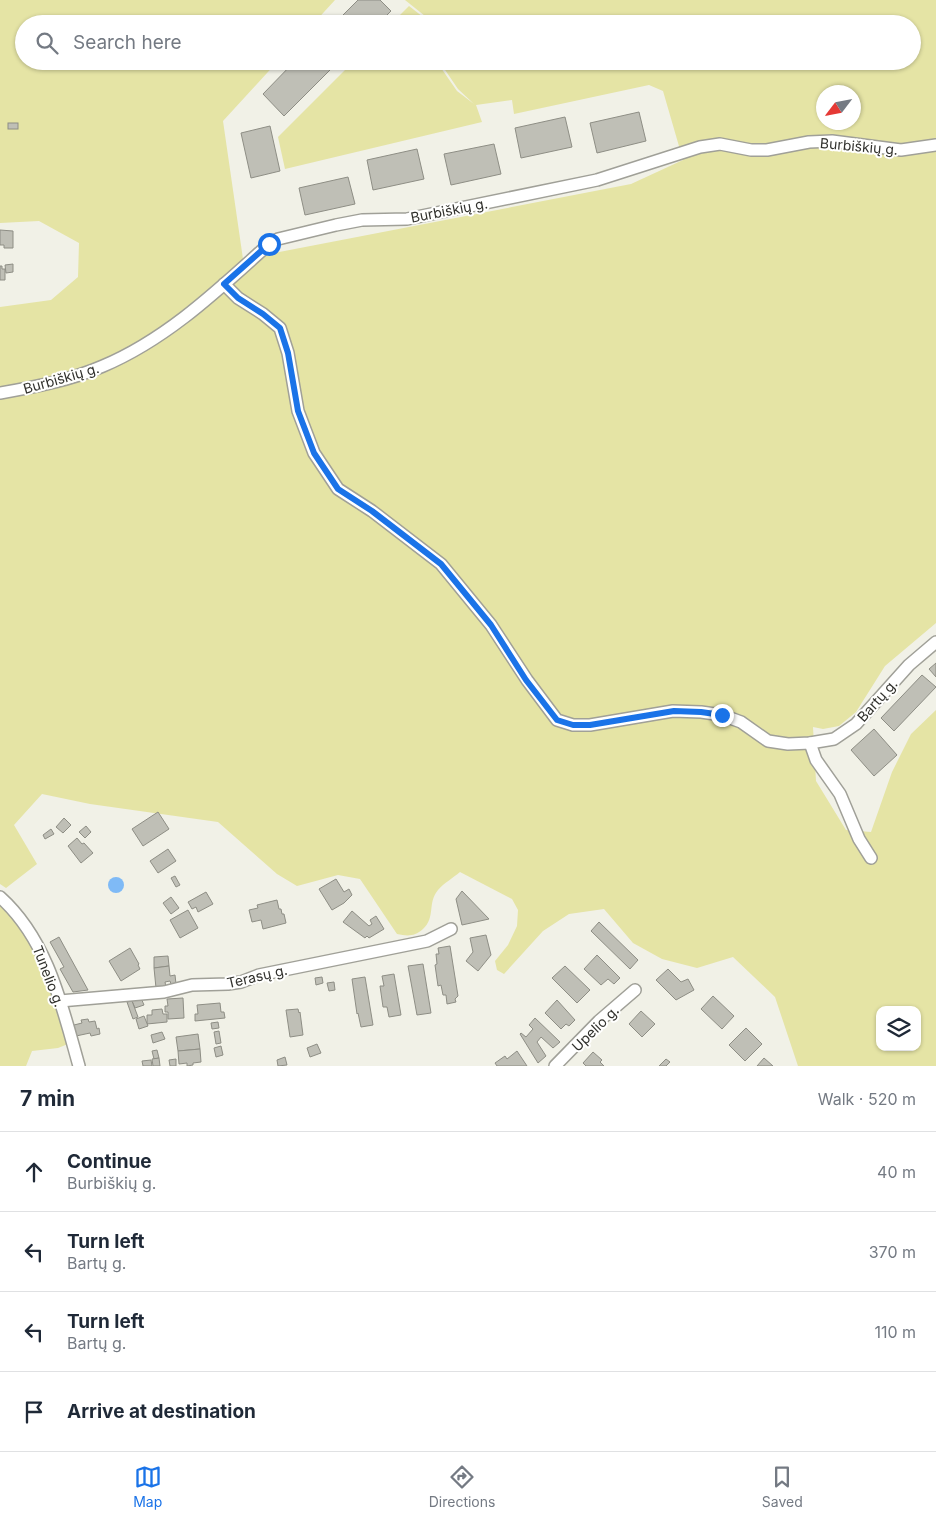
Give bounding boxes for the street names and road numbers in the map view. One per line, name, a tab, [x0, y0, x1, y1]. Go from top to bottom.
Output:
street label: Burbiškių g.	[819, 134, 899, 158]
street label: Burbiškių g.	[409, 194, 489, 226]
street label: Burbiškių g.	[21, 359, 101, 397]
street label: Bartų g.	[853, 675, 901, 725]
street label: Tunelio g.	[30, 943, 68, 1009]
street label: Terasų g.	[225, 961, 289, 991]
street label: Upelio g.	[568, 1001, 622, 1055]

